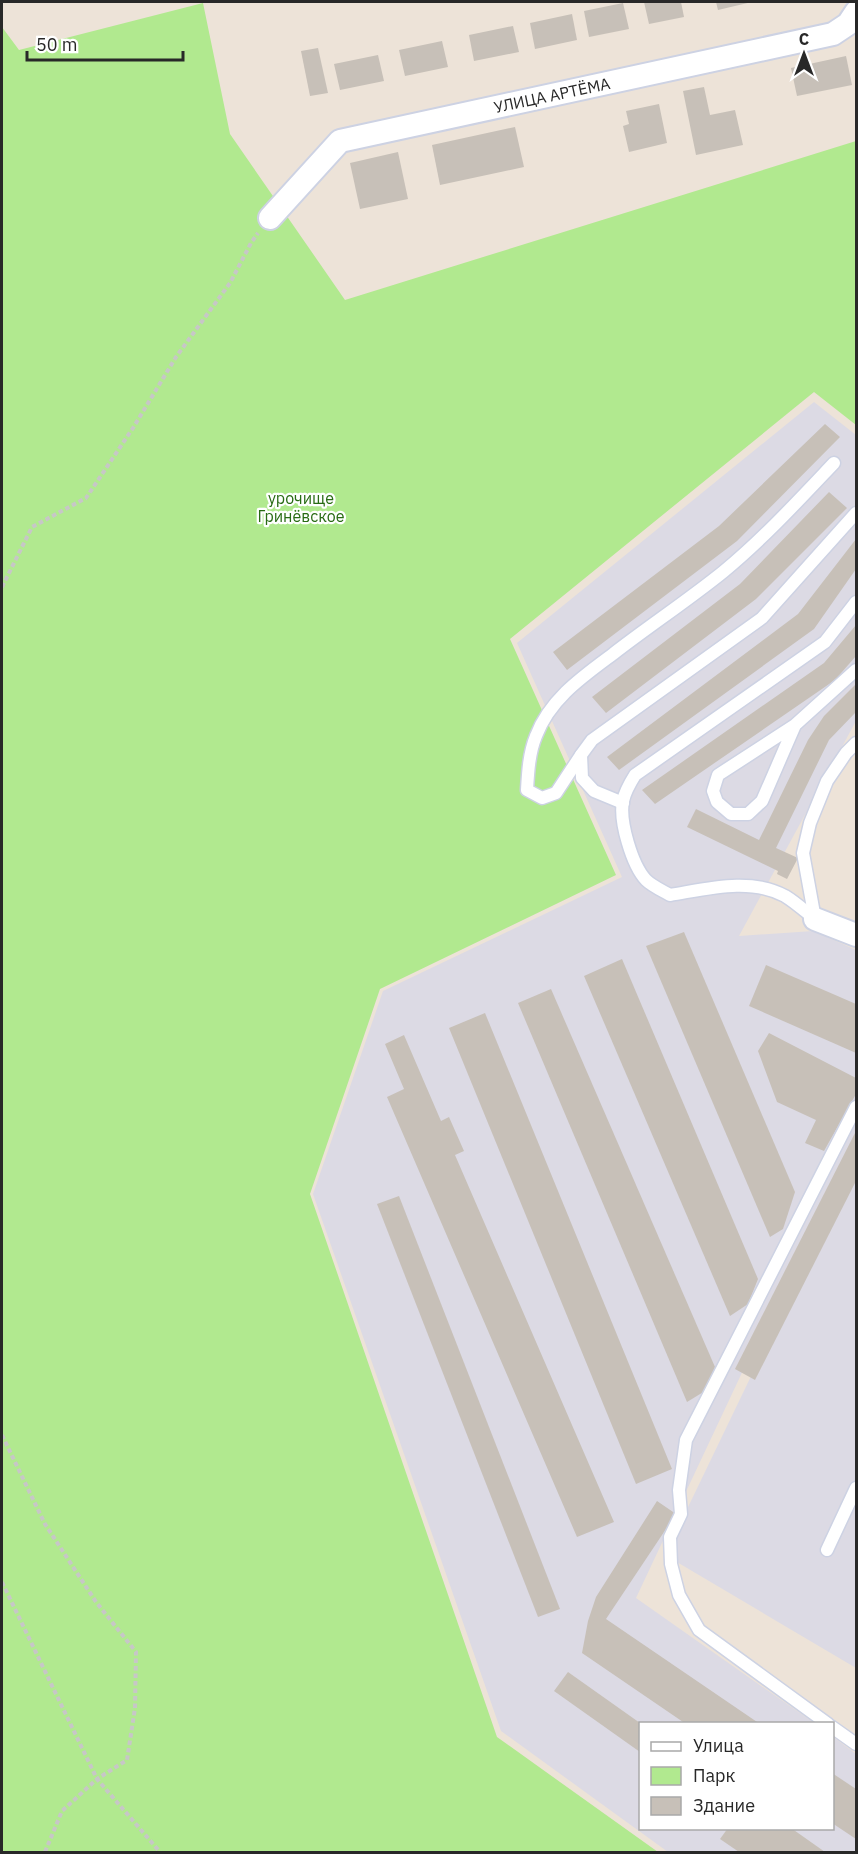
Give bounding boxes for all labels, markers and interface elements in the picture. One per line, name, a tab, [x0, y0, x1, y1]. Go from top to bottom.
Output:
scale bar	[27, 24, 183, 62]
north arrow	[774, 24, 834, 84]
text: С	[799, 29, 809, 49]
text: 50 m	[36, 33, 78, 56]
street label: УЛИЦА АРТЁМА	[492, 73, 612, 117]
park label: урочище Гринёвское	[257, 488, 345, 526]
legend	[639, 1722, 834, 1830]
text: Улица	[693, 1734, 744, 1757]
text: Парк	[693, 1764, 736, 1787]
text: Здание	[693, 1794, 755, 1817]

